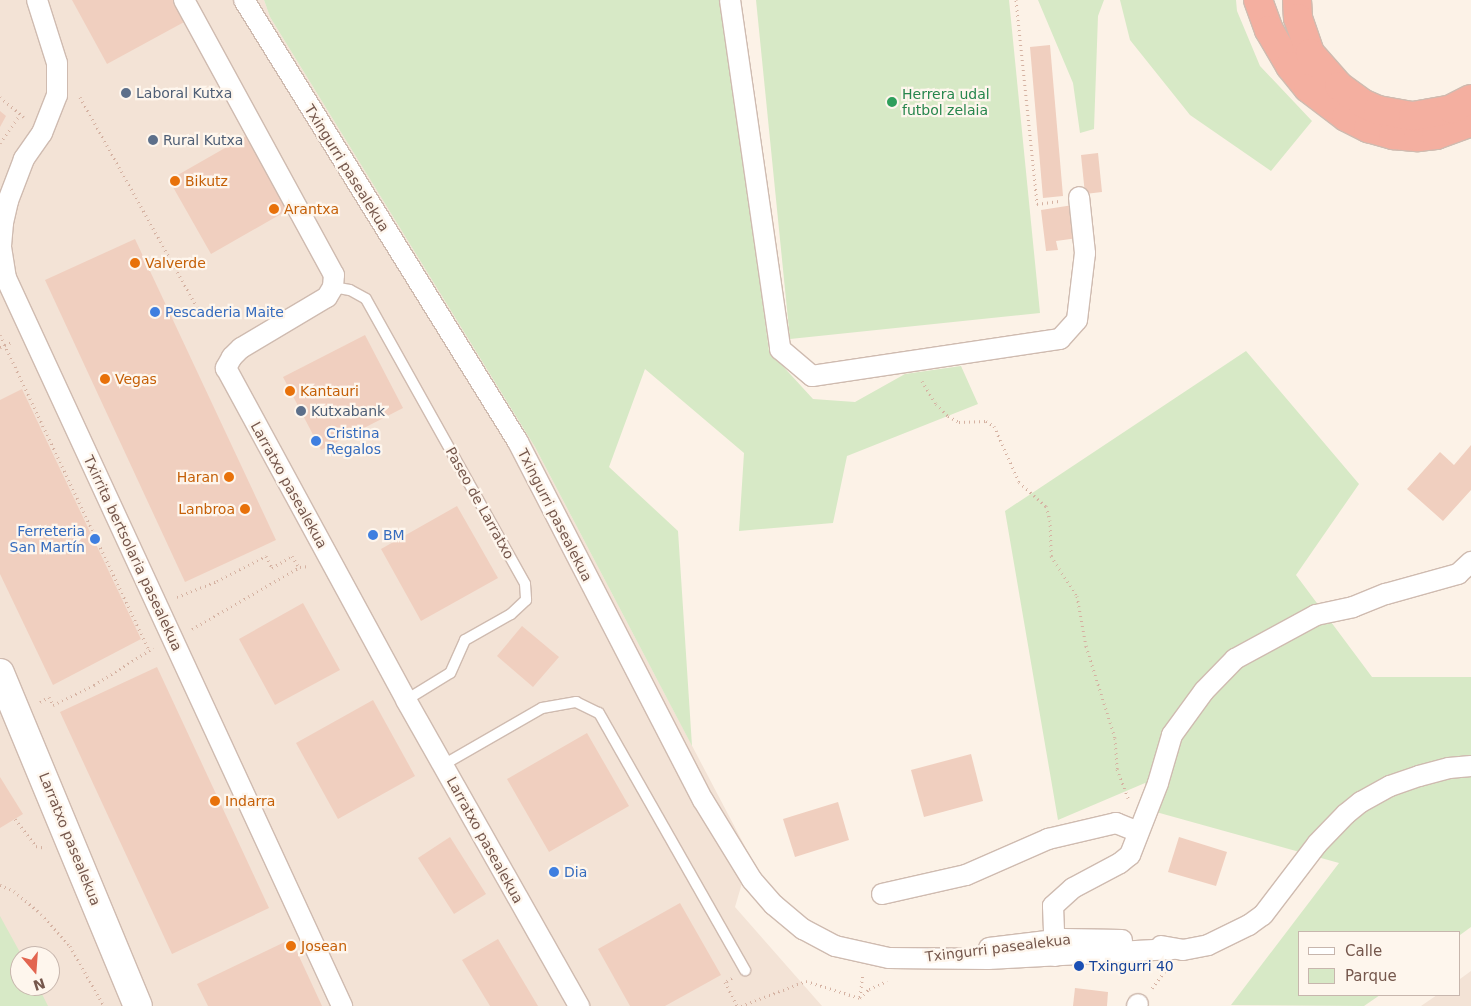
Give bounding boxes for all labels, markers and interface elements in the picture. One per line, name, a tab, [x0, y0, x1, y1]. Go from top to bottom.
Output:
place label: Laboral Kutxa	[136, 85, 232, 101]
place label: Herrera udal futbol zelaia	[902, 86, 990, 118]
marker: Laboral Kutxa	[120, 87, 132, 99]
marker: Herrera udal futbol zelaia	[886, 96, 898, 108]
street label: Txingurri pasealekua	[301, 101, 393, 235]
place label: Rural Kutxa	[163, 132, 243, 148]
marker: Rural Kutxa	[147, 134, 159, 146]
place label: Bikutz	[185, 173, 228, 189]
marker: Bikutz	[169, 175, 181, 187]
place label: Arantxa	[284, 201, 339, 217]
marker: Arantxa	[268, 203, 280, 215]
place label: Valverde	[145, 255, 206, 271]
marker: Valverde	[129, 257, 141, 269]
place label: Pescaderia Maite	[165, 304, 284, 320]
marker: Pescaderia Maite	[149, 306, 161, 318]
place label: Vegas	[115, 371, 157, 387]
marker: Vegas	[99, 373, 111, 385]
place label: Kantauri	[300, 383, 359, 399]
marker: Kantauri	[284, 385, 296, 397]
place label: Kutxabank	[311, 403, 385, 419]
marker: Kutxabank	[295, 405, 307, 417]
street label: Larratxo pasealekua	[247, 419, 331, 551]
place label: Cristina Regalos	[326, 425, 381, 458]
marker: Cristina Regalos	[310, 435, 322, 447]
street label: Paseo de Larratxo	[442, 444, 518, 562]
street label: Txingurri pasealekua	[514, 446, 596, 584]
street label: Txirrita bertsolaria pasealekua	[80, 453, 186, 653]
place label: Haran	[177, 469, 219, 485]
marker: Haran	[223, 471, 235, 483]
place label: Lanbroa	[178, 501, 235, 517]
marker: Lanbroa	[239, 503, 251, 515]
place label: Ferreteria San Martín	[10, 523, 85, 556]
place label: BM	[383, 527, 405, 543]
marker: BM	[367, 529, 379, 541]
marker: Ferreteria San Martín	[89, 533, 101, 545]
street label: Larratxo pasealekua	[36, 770, 104, 908]
street label: Larratxo pasealekua	[443, 774, 527, 906]
place label: Indarra	[225, 793, 275, 809]
marker: Indarra	[209, 795, 221, 807]
place label: Dia	[564, 864, 587, 880]
marker: Dia	[548, 866, 560, 878]
street label: Txingurri pasealekua	[924, 931, 1072, 965]
legend	[1298, 931, 1461, 996]
place label: Josean	[301, 938, 347, 954]
marker: Josean	[285, 940, 297, 952]
text: Calle	[1345, 942, 1382, 960]
north arrow	[10, 946, 60, 996]
place label: Txingurri 40	[1089, 958, 1174, 974]
marker: Txingurri 40	[1073, 960, 1085, 972]
text: Parque	[1345, 967, 1397, 985]
text: N	[31, 975, 47, 994]

